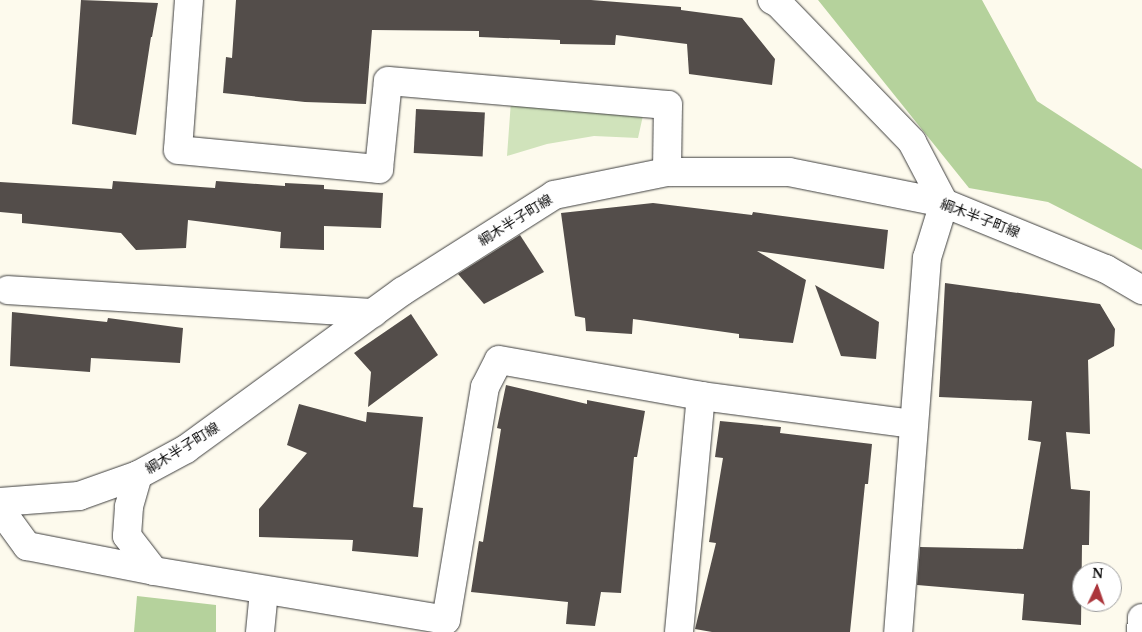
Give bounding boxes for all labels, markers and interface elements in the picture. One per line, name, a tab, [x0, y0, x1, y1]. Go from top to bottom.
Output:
street label: 綱木半子町線	[475, 191, 555, 249]
street label: 綱木半子町線	[938, 195, 1022, 241]
street label: 綱木半子町線	[142, 419, 222, 477]
north arrow	[1072, 562, 1122, 612]
text: N	[1092, 563, 1104, 582]

